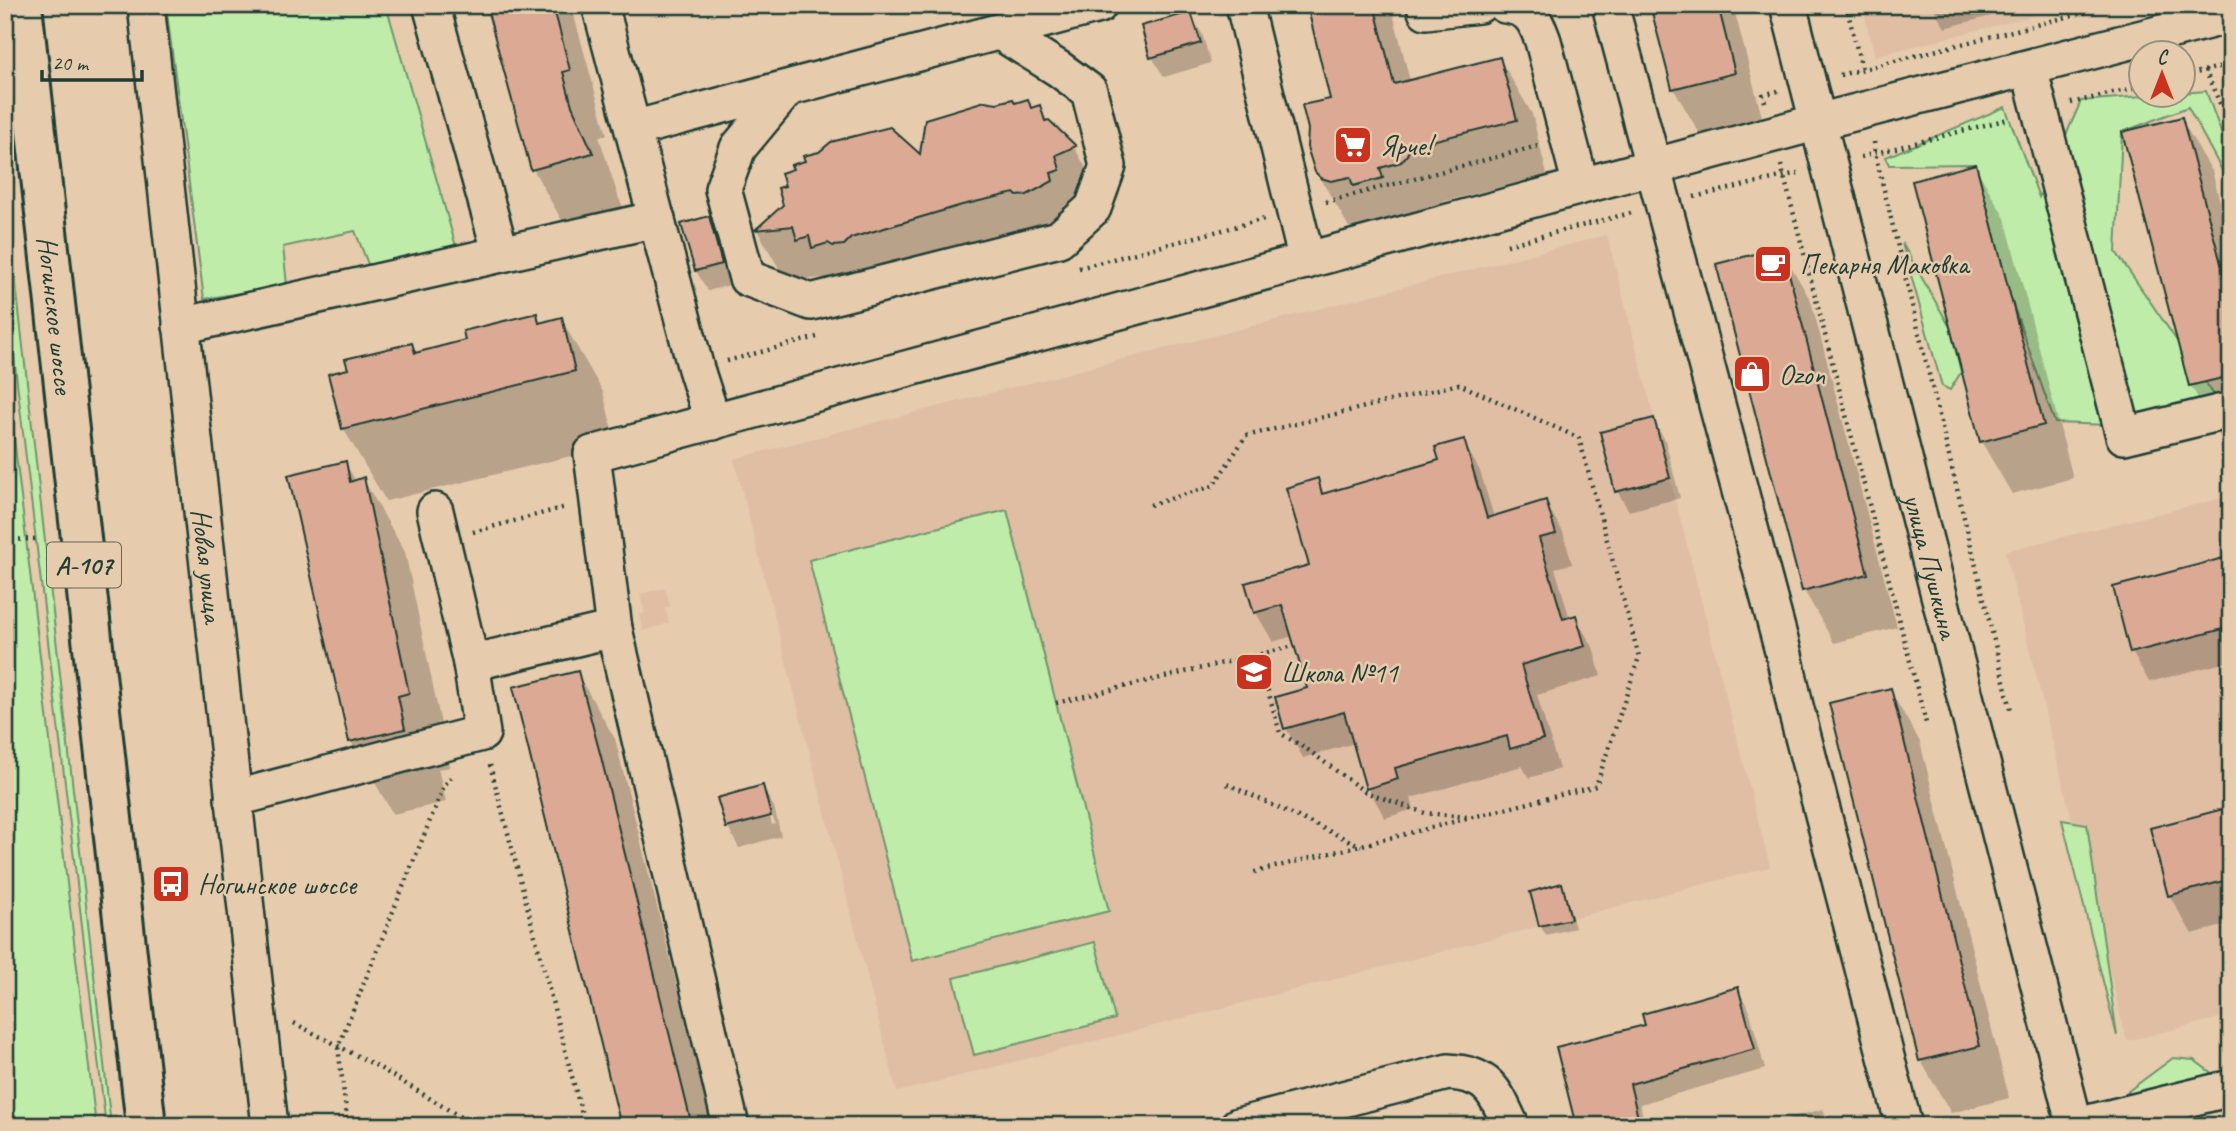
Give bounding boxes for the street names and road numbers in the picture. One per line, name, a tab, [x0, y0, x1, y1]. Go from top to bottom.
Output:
street label: Ногинское шоссе	[30, 235, 83, 398]
street label: улица Пушкина	[1896, 488, 1968, 644]
street label: Новая улица	[184, 507, 232, 627]
road number: А-107	[47, 542, 121, 587]

